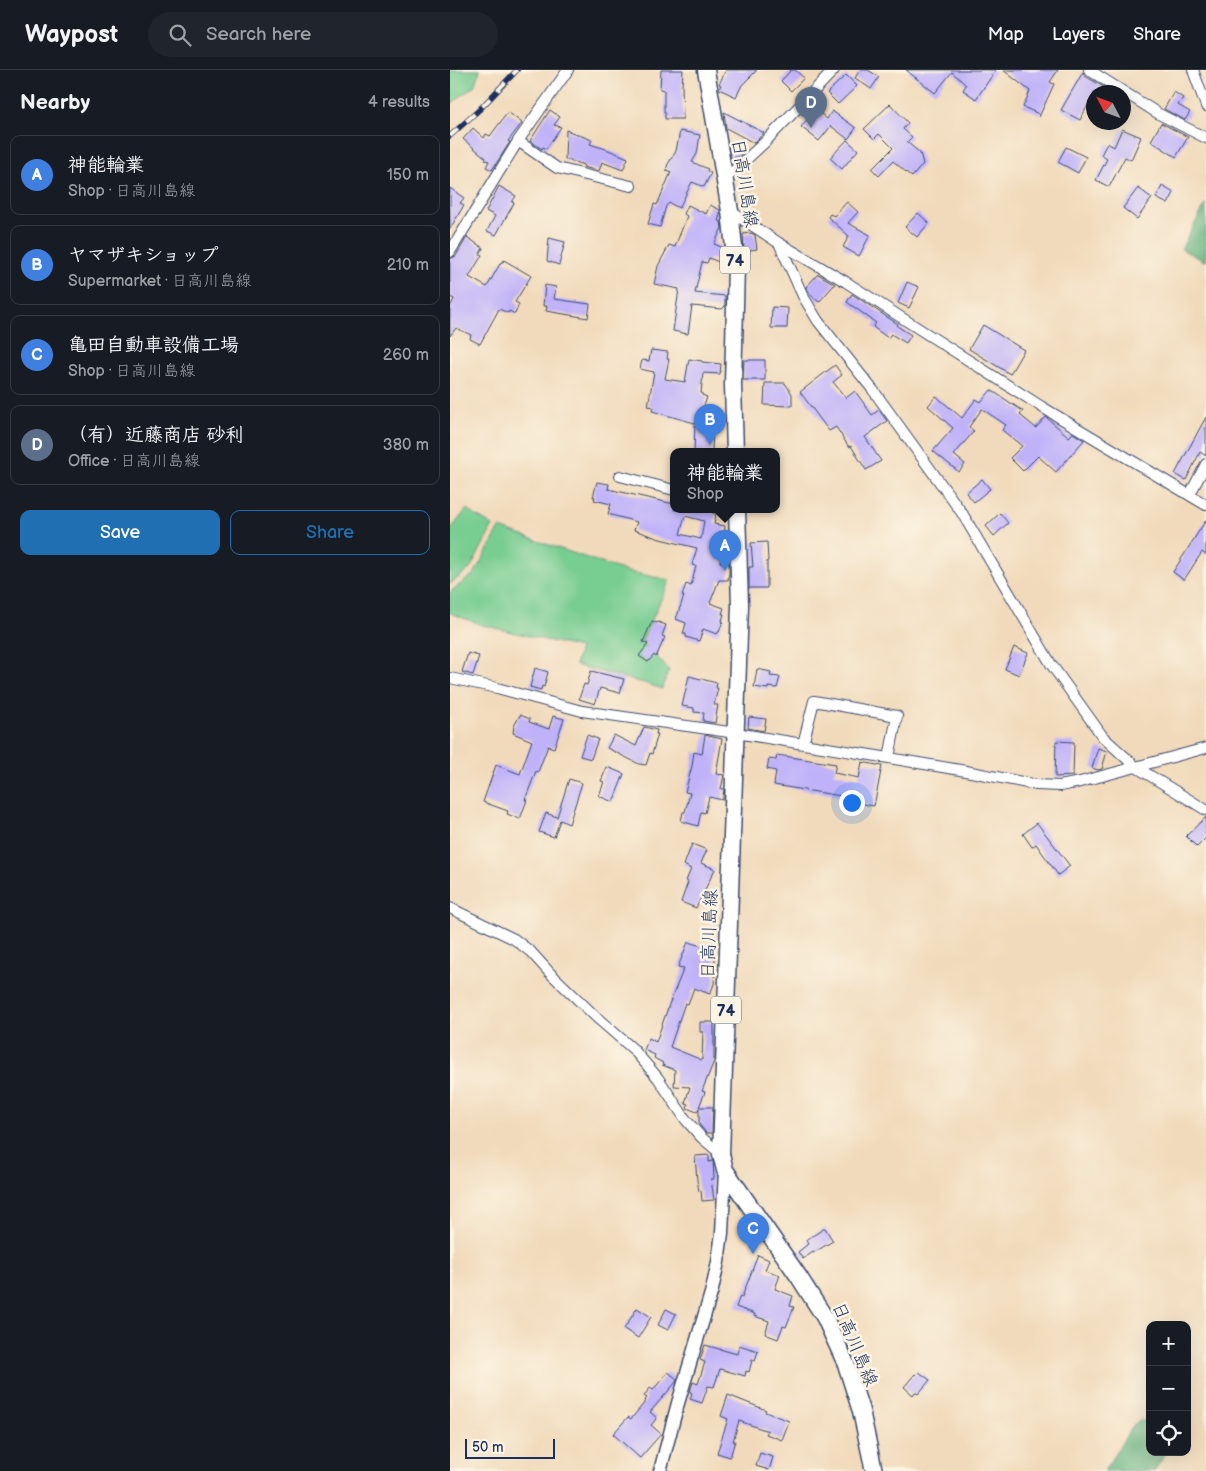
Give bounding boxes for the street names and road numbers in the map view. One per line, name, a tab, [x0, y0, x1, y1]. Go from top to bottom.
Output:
street label: 日高川島線	[727, 137, 762, 229]
road number: 74	[720, 246, 750, 274]
street label: 日高川島線	[697, 889, 722, 979]
road number: 74	[711, 996, 741, 1024]
street label: 日高川島線	[827, 1299, 882, 1390]

